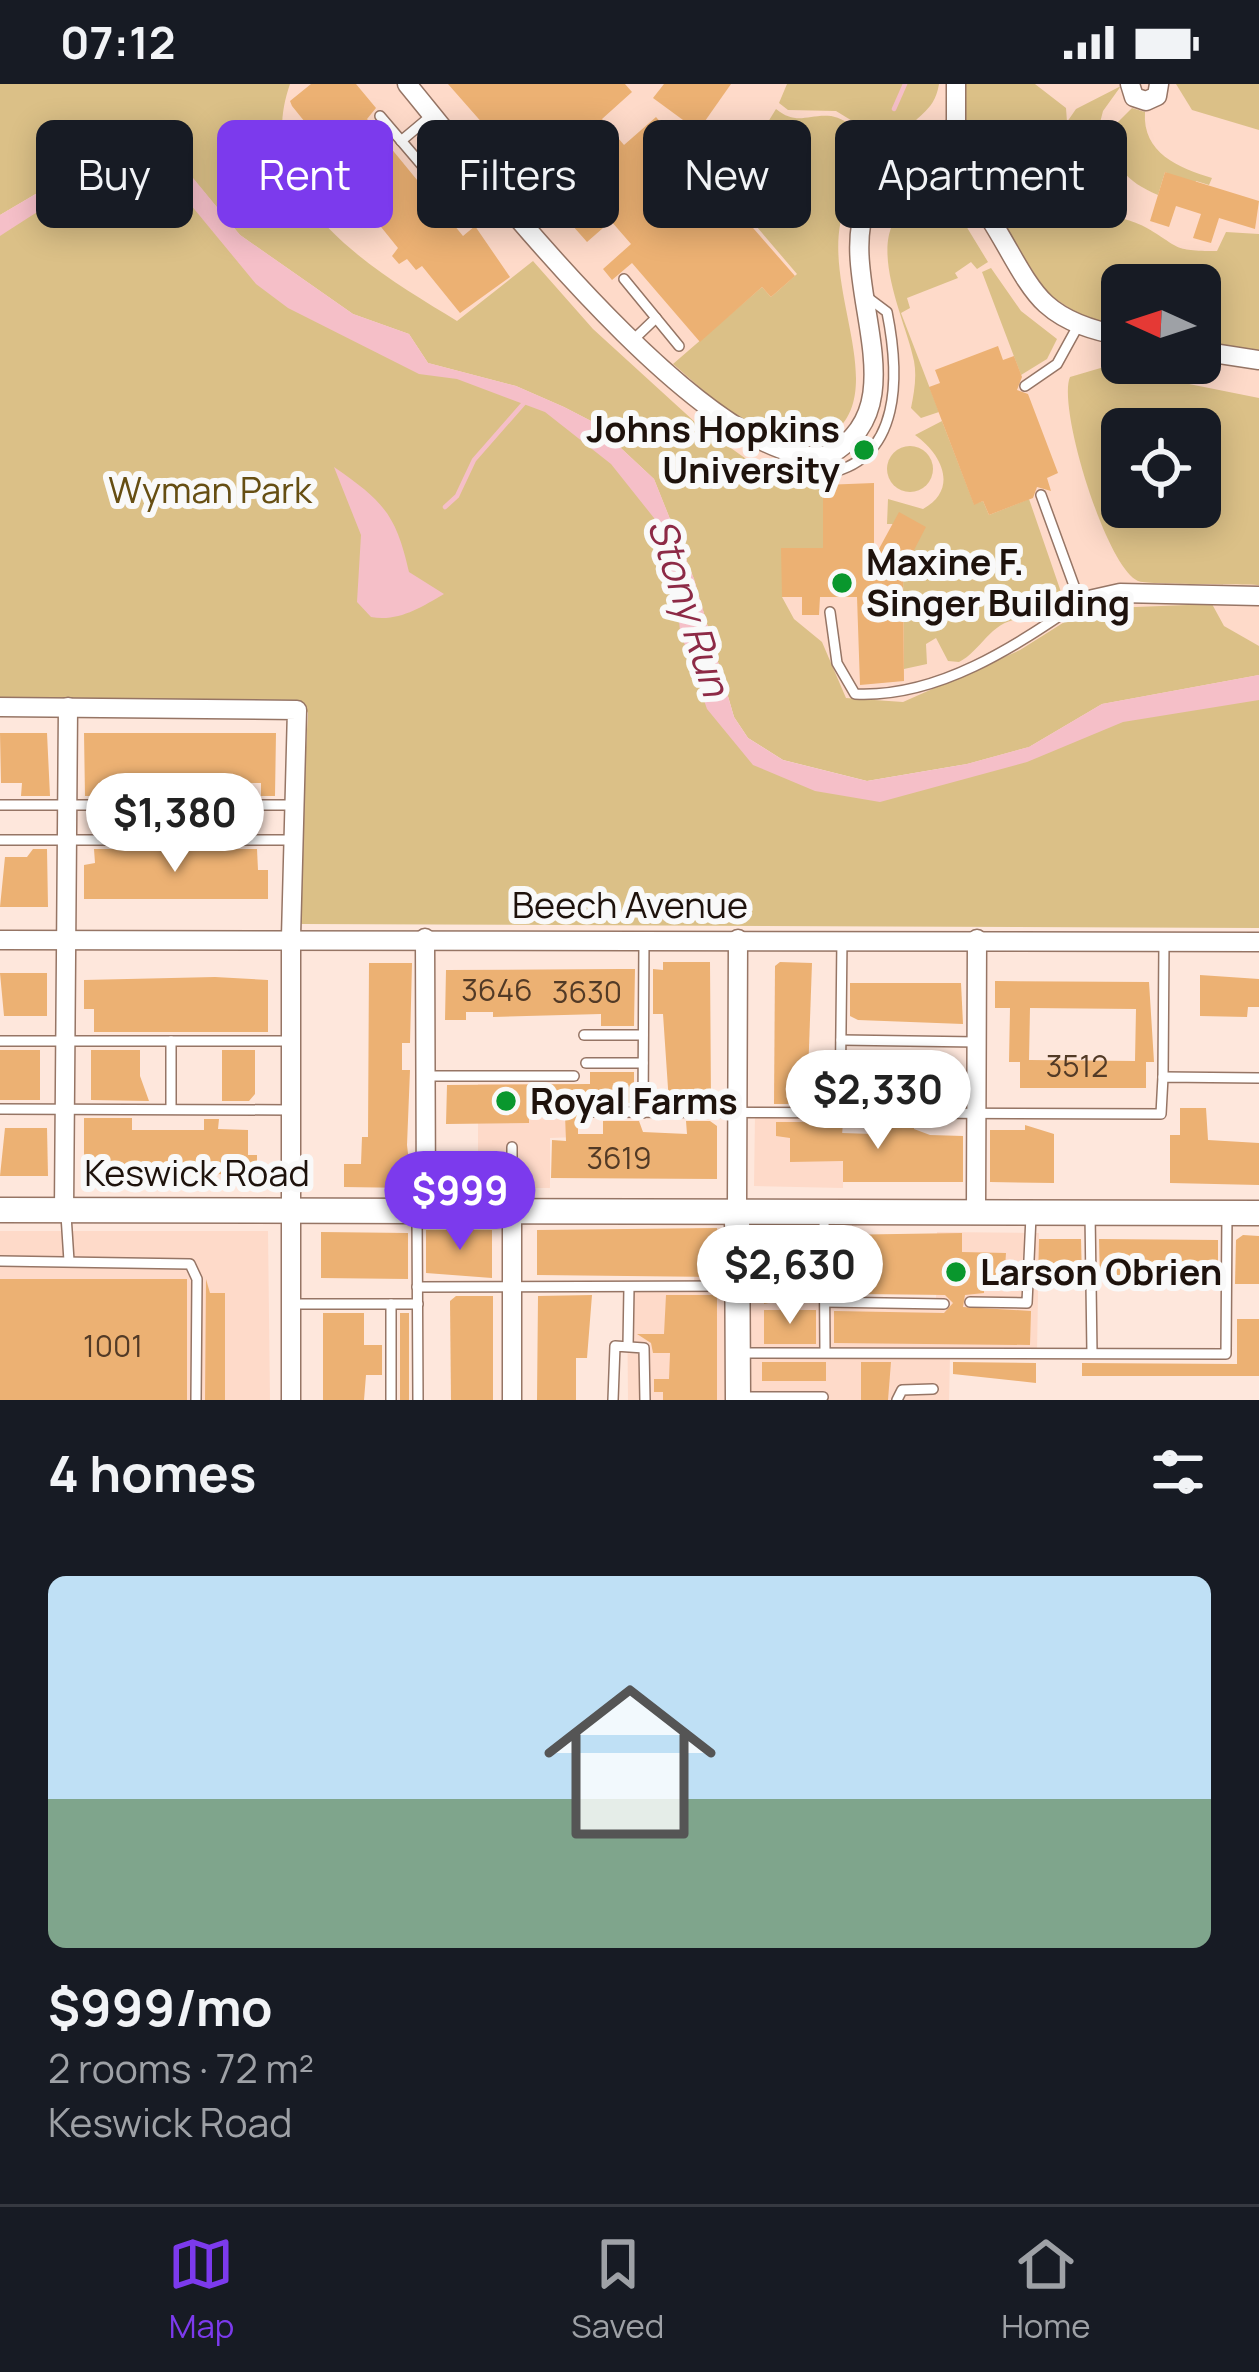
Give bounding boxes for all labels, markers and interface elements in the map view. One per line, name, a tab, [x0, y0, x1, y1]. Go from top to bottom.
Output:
text: 07:12	[60, 11, 176, 73]
chip: Buy	[36, 120, 193, 228]
chip: Rent	[217, 120, 393, 228]
chip: Filters	[417, 120, 619, 228]
chip: New	[643, 120, 811, 228]
chip: Apartment	[835, 120, 1127, 228]
north arrow	[1101, 264, 1221, 384]
map controls	[1101, 264, 1221, 528]
place label: Johns Hopkins University	[586, 404, 840, 494]
button: locate	[1101, 408, 1221, 528]
marker: Johns Hopkins University	[851, 437, 877, 463]
park label: Wyman Park	[108, 465, 313, 514]
water label: Stony Run	[636, 511, 745, 704]
place label: Maxine F. Singer Building	[866, 537, 1130, 627]
marker: Maxine F. Singer Building	[829, 570, 855, 596]
pin: $1,380	[77, 773, 273, 875]
text: $1,380	[113, 785, 237, 839]
street label: Beech Avenue	[512, 880, 748, 929]
house number: 3646	[461, 969, 533, 1010]
house number: 3630	[552, 971, 622, 1012]
house number: 3512	[1046, 1045, 1108, 1086]
pin: $2,330	[780, 1050, 976, 1152]
text: $2,330	[813, 1062, 943, 1116]
place label: Royal Farms	[530, 1076, 738, 1125]
marker: Royal Farms	[493, 1088, 519, 1114]
house number: 3619	[586, 1137, 652, 1178]
street label: Keswick Road	[84, 1148, 310, 1197]
pin: $999	[389, 1151, 531, 1253]
text: $999	[411, 1163, 509, 1217]
pin: $2,630	[692, 1225, 888, 1327]
text: $2,630	[724, 1237, 856, 1291]
place label: Larson Obrien	[980, 1247, 1222, 1296]
marker: Larson Obrien	[943, 1259, 969, 1285]
house number: 1001	[83, 1325, 143, 1366]
text: 4 homes	[48, 1438, 256, 1507]
icon: filters	[1145, 1439, 1211, 1505]
icon: home	[522, 1654, 738, 1870]
text: $999/mo	[48, 1972, 273, 2041]
text: 2 rooms · 72 m²	[48, 2041, 314, 2095]
text: Keswick Road	[48, 2095, 292, 2149]
tab: Map	[168, 2231, 234, 2348]
tab: Saved	[571, 2231, 664, 2348]
tab: Home	[1001, 2231, 1091, 2348]

